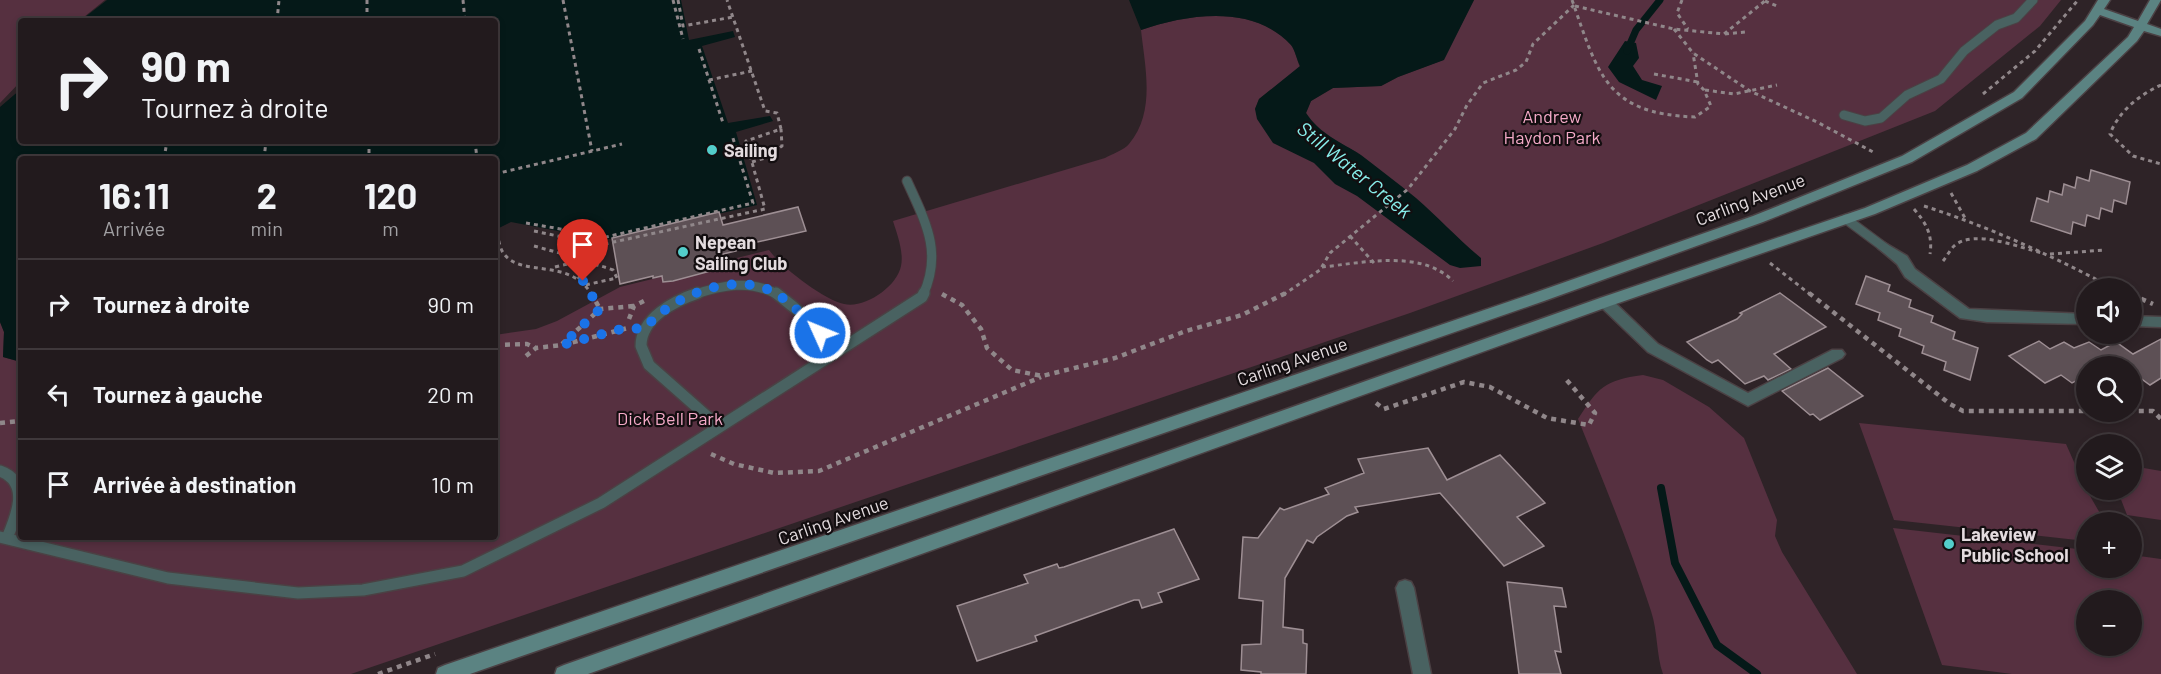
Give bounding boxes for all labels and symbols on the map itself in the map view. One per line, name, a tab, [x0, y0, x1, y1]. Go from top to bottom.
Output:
park label: Andrew Haydon Park	[1503, 105, 1601, 148]
water label: Still Water Creek	[1293, 116, 1417, 223]
place label: Sailing	[724, 139, 778, 161]
marker: Sailing	[705, 143, 719, 157]
street label: Carling Avenue	[1692, 168, 1808, 230]
pin	[557, 219, 608, 281]
place label: Nepean Sailing Club	[695, 231, 787, 274]
marker: Nepean Sailing Club	[676, 245, 690, 259]
position arrow	[788, 301, 852, 365]
street label: Carling Avenue	[1234, 332, 1350, 390]
park label: Dick Bell Park	[617, 407, 723, 429]
street label: Carling Avenue	[775, 491, 891, 549]
place label: Lakeview Public School	[1961, 523, 2069, 566]
marker: Lakeview Public School	[1942, 537, 1956, 551]

